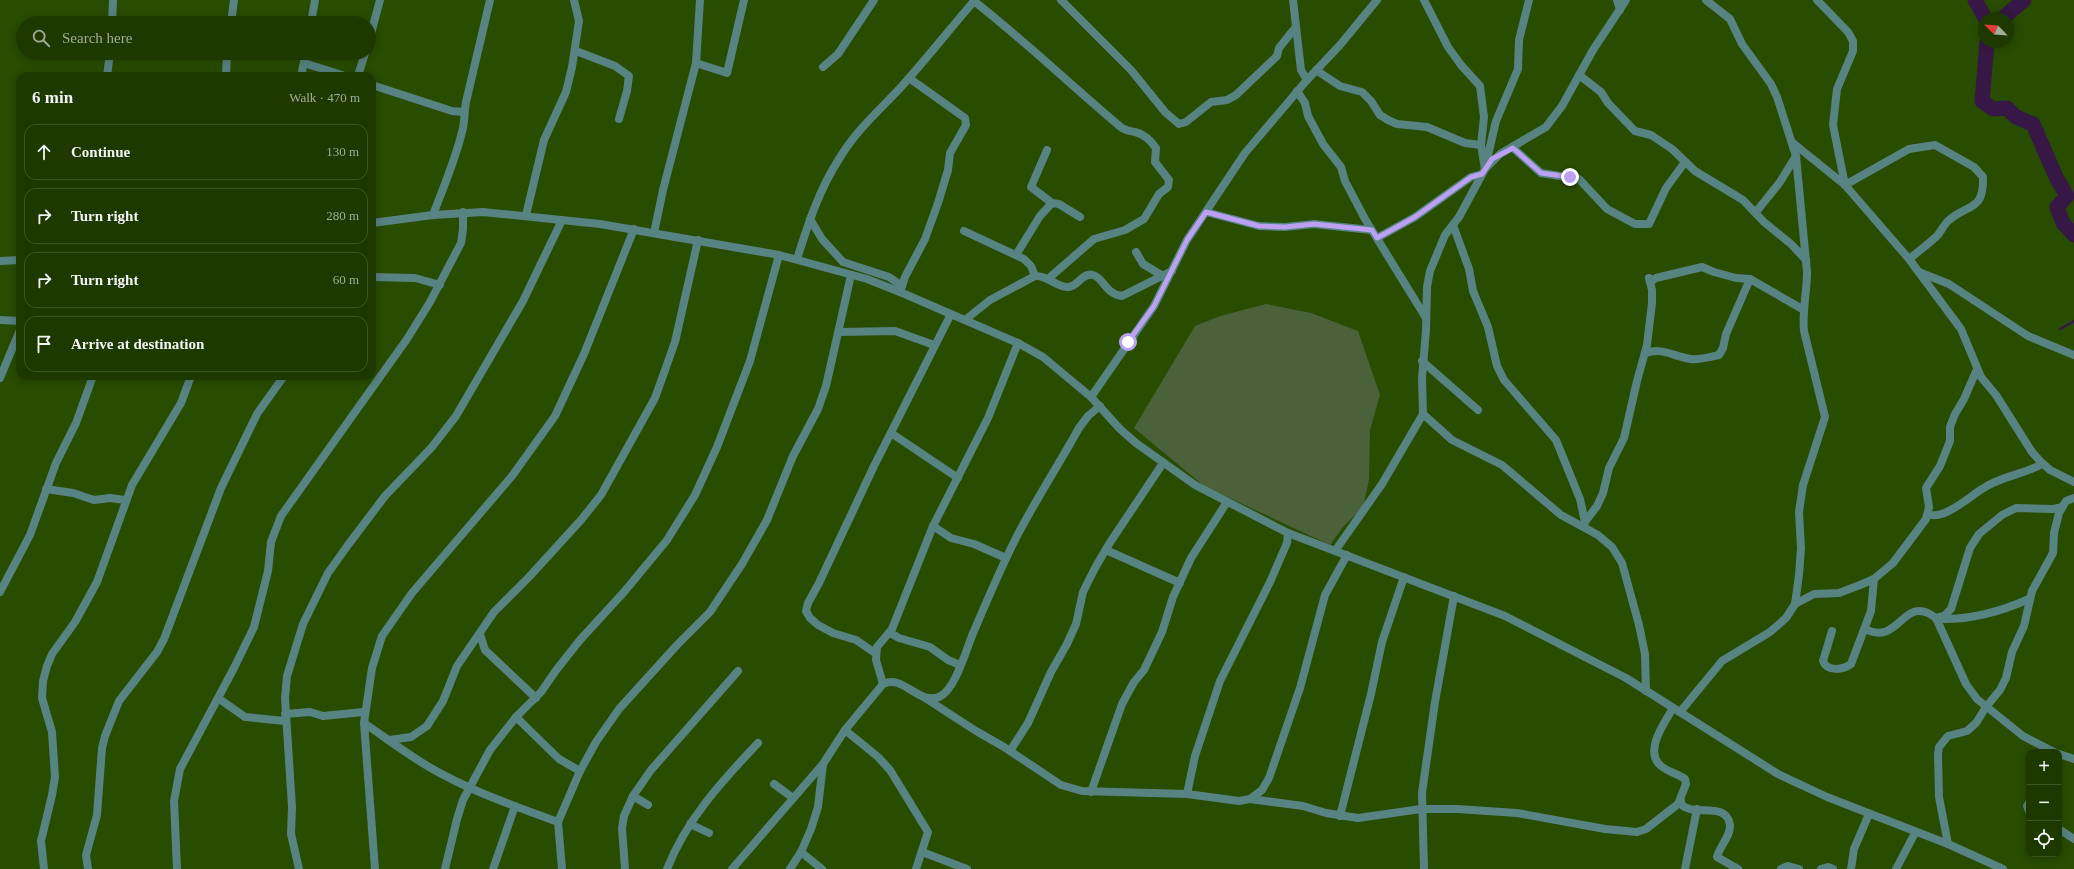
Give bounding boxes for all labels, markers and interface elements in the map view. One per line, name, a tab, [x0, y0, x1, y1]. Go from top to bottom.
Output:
north arrow	[1978, 12, 2014, 48]
search box	[16, 16, 376, 60]
icon: search	[30, 27, 52, 49]
text: Search here	[62, 30, 132, 46]
text: 6 min	[32, 88, 73, 107]
text: Walk · 470 m	[289, 90, 360, 105]
icon: ahead	[33, 141, 55, 163]
text: Continue	[71, 144, 130, 160]
text: 130 m	[326, 144, 359, 159]
route end	[1561, 168, 1579, 186]
icon: right	[33, 205, 55, 227]
text: Turn right	[71, 208, 138, 224]
text: 280 m	[326, 208, 359, 223]
icon: right	[33, 269, 55, 291]
text: Turn right	[71, 272, 138, 288]
text: 60 m	[333, 272, 359, 287]
icon: arrive	[33, 333, 55, 355]
route start	[1119, 333, 1137, 351]
text: Arrive at destination	[71, 336, 204, 352]
map controls	[2026, 749, 2062, 857]
button: +	[2026, 749, 2062, 785]
button: −	[2026, 785, 2062, 821]
button: locate	[2026, 821, 2062, 857]

